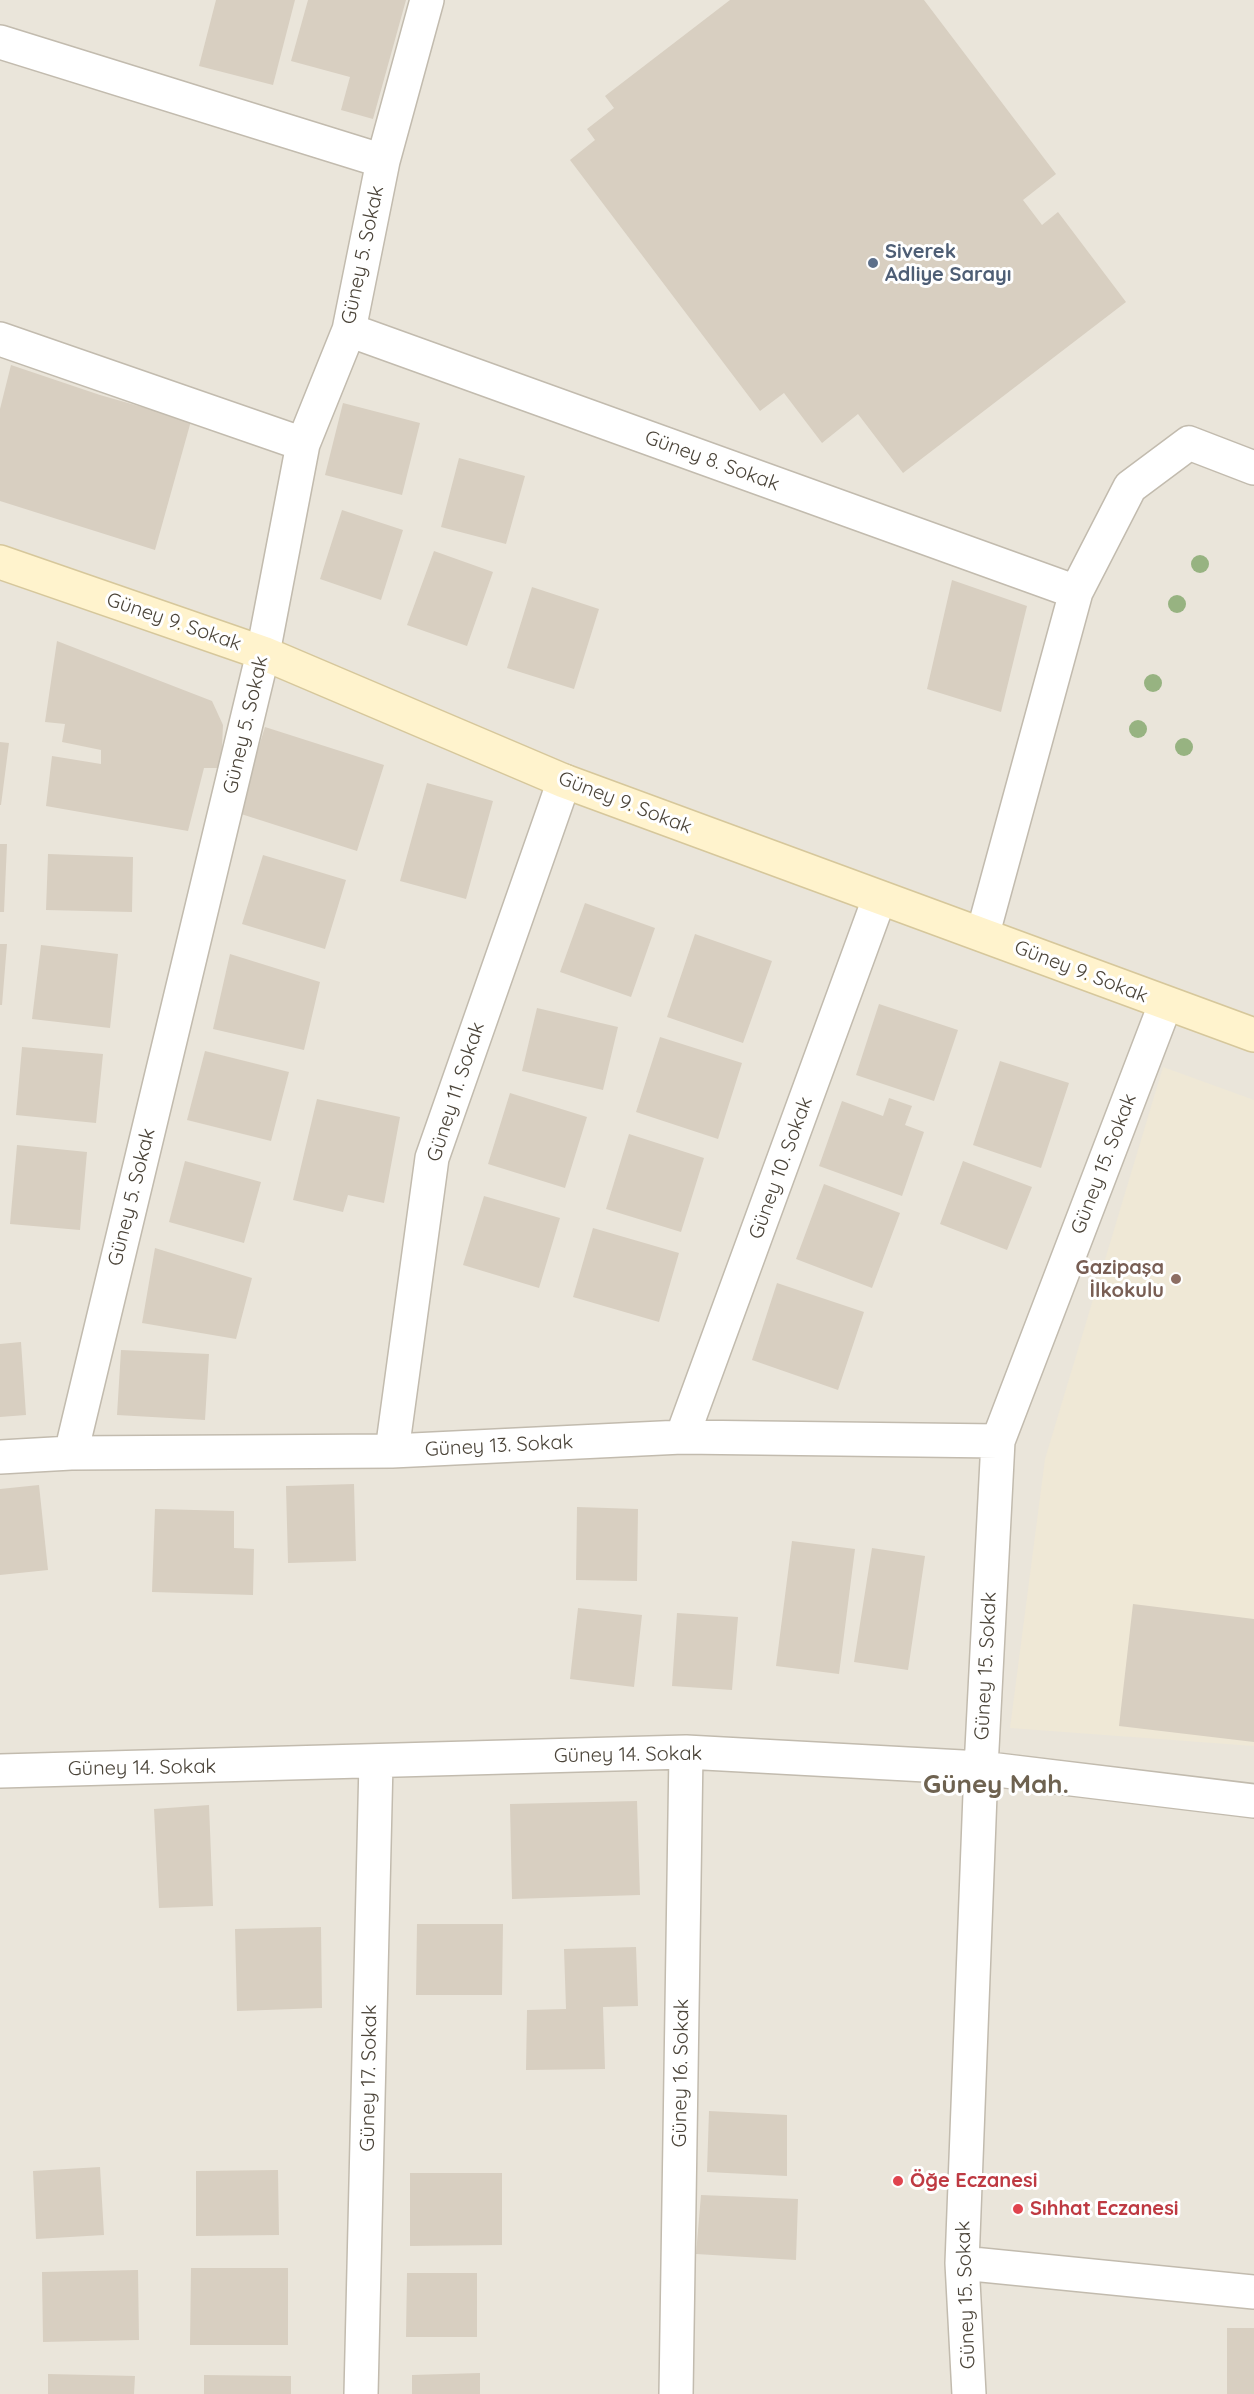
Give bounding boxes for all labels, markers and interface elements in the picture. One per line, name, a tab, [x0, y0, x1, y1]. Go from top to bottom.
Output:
street label: Güney 5. Sokak	[337, 183, 389, 327]
place label: Siverek Adliye Sarayı	[885, 240, 1011, 287]
marker: Siverek Adliye Sarayı	[866, 256, 880, 270]
street label: Güney 8. Sokak	[641, 426, 783, 496]
street label: Güney 9. Sokak	[103, 588, 245, 656]
street label: Güney 5. Sokak	[218, 654, 274, 796]
street label: Güney 9. Sokak	[555, 767, 695, 839]
street label: Güney 9. Sokak	[1011, 936, 1151, 1008]
street label: Güney 11. Sokak	[422, 1019, 490, 1165]
street label: Güney 15. Sokak	[1066, 1090, 1142, 1238]
street label: Güney 10. Sokak	[744, 1093, 818, 1243]
street label: Güney 5. Sokak	[103, 1126, 161, 1268]
place label: Gazipaşa İlkokulu	[1076, 1256, 1164, 1303]
marker: Gazipaşa İlkokulu	[1169, 1272, 1183, 1286]
street label: Güney 13. Sokak	[424, 1430, 574, 1462]
street label: Güney 15. Sokak	[970, 1591, 1002, 1741]
street label: Güney 14. Sokak	[554, 1742, 702, 1768]
street label: Güney 14. Sokak	[68, 1755, 216, 1781]
district label: Güney Mah.	[923, 1769, 1069, 1801]
street label: Güney 16. Sokak	[668, 1998, 694, 2148]
street label: Güney 17. Sokak	[356, 2004, 382, 2152]
place label: Öğe Eczanesi	[910, 2169, 1037, 2193]
marker: Öğe Eczanesi	[891, 2174, 905, 2188]
place label: Sıhhat Eczanesi	[1030, 2197, 1178, 2221]
marker: Sıhhat Eczanesi	[1011, 2202, 1025, 2216]
street label: Güney 15. Sokak	[951, 2220, 981, 2370]

